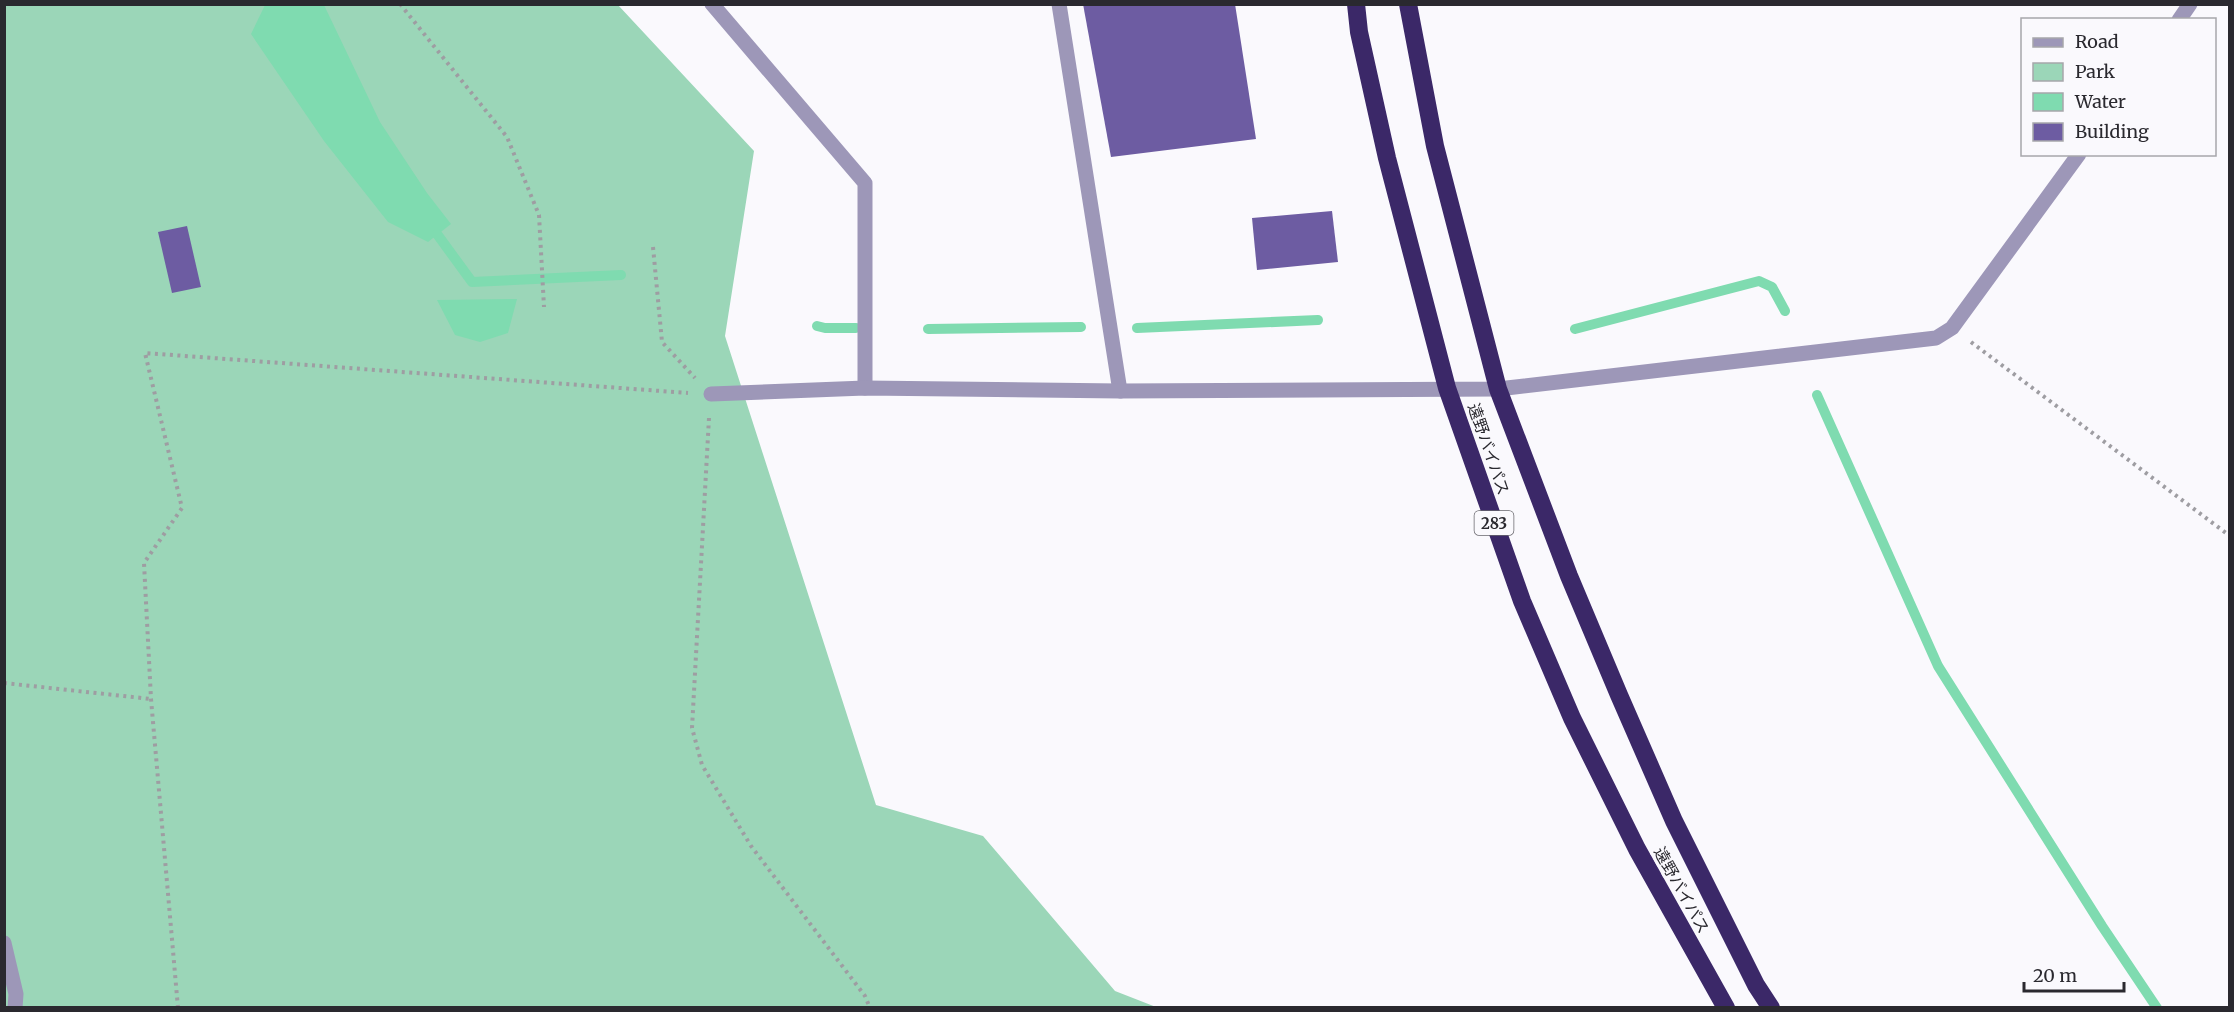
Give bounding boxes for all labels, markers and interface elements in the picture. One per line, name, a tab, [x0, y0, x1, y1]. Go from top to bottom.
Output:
legend	[2021, 18, 2216, 156]
text: Road	[2075, 30, 2119, 53]
text: Park	[2075, 60, 2116, 83]
text: Water	[2074, 90, 2126, 113]
text: Building	[2075, 120, 2149, 143]
street label: 遠野バイパス	[1464, 401, 1514, 497]
road number: 283	[1474, 511, 1514, 535]
street label: 遠野バイパス	[1650, 843, 1714, 937]
scale bar	[2024, 955, 2124, 993]
text: 20 m	[2033, 964, 2077, 987]

